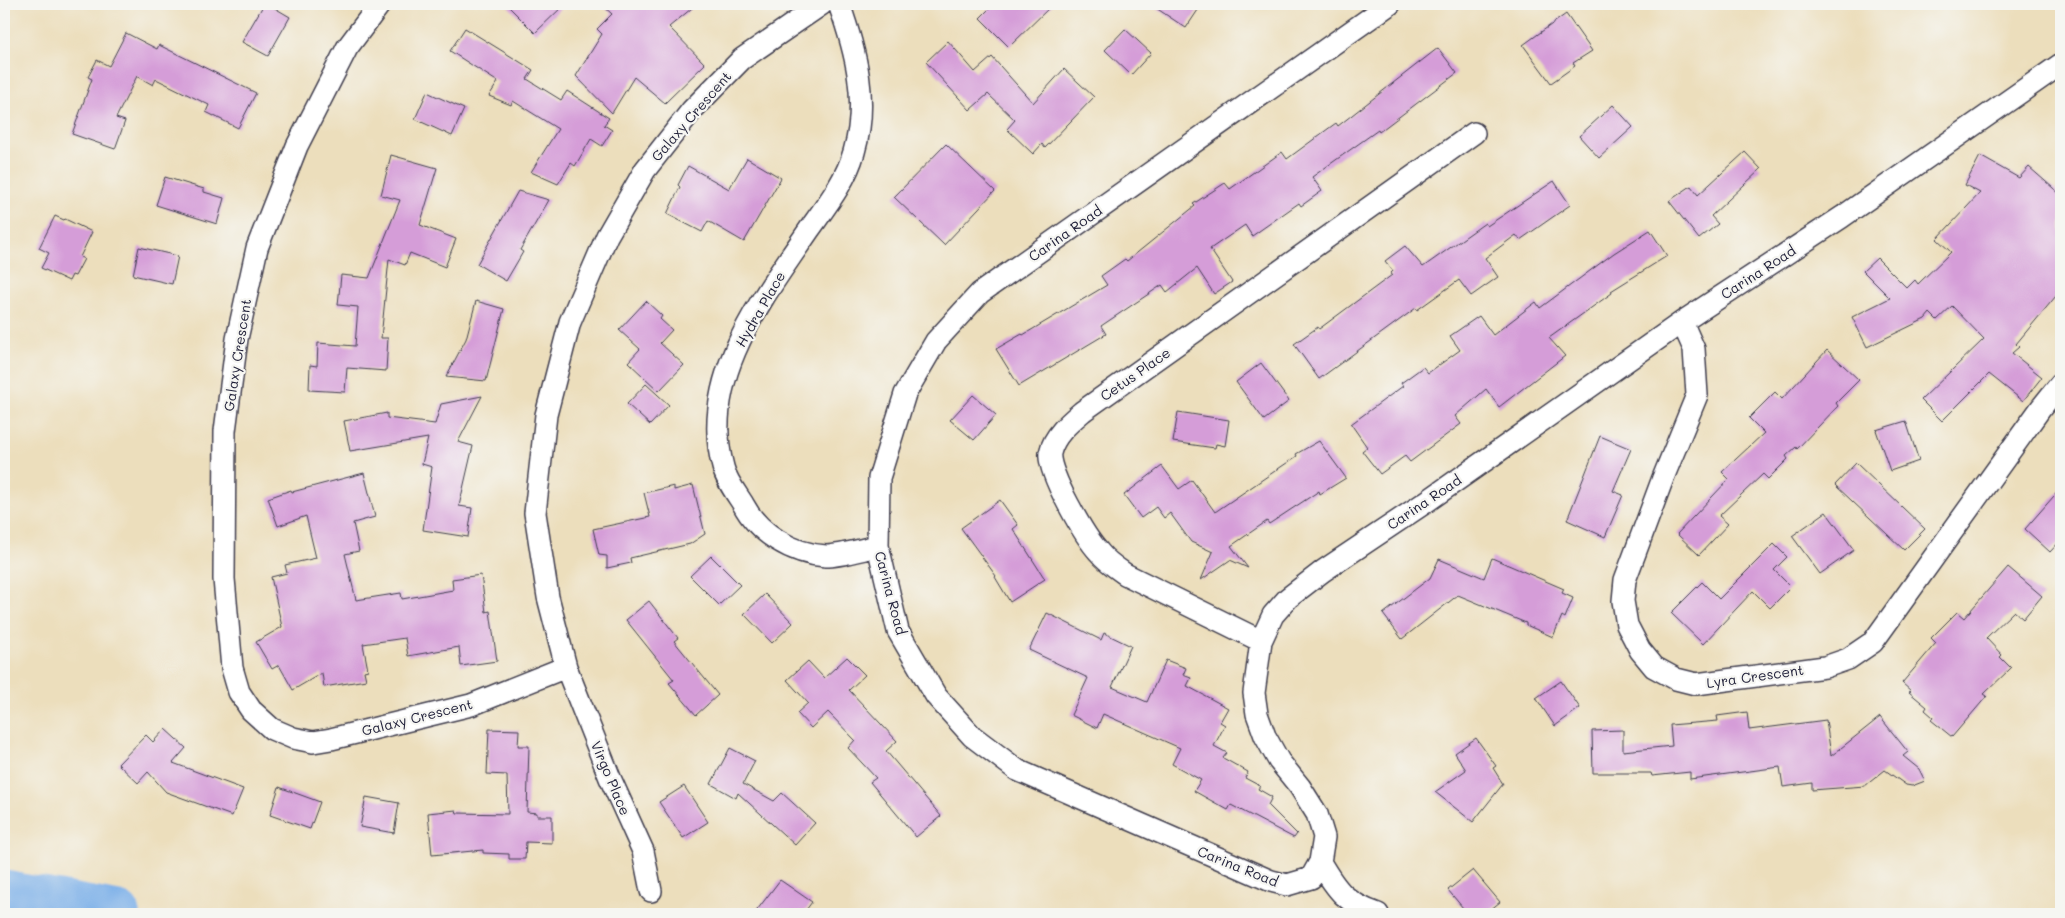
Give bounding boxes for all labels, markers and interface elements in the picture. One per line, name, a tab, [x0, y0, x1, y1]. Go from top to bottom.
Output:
street label: Galaxy Crescent	[647, 67, 735, 165]
street label: Carina Road	[1024, 201, 1106, 265]
street label: Carina Road	[1717, 241, 1799, 303]
street label: Hydra Place	[731, 268, 789, 350]
street label: Galaxy Crescent	[219, 297, 255, 413]
street label: Cetus Place	[1096, 343, 1174, 405]
street label: Carina Road	[1383, 470, 1465, 534]
street label: Carina Road	[871, 549, 911, 637]
street label: Lyra Crescent	[1705, 660, 1805, 692]
street label: Galaxy Crescent	[360, 694, 474, 740]
street label: Virgo Place	[587, 738, 635, 818]
street label: Carina Road	[1195, 841, 1281, 891]

